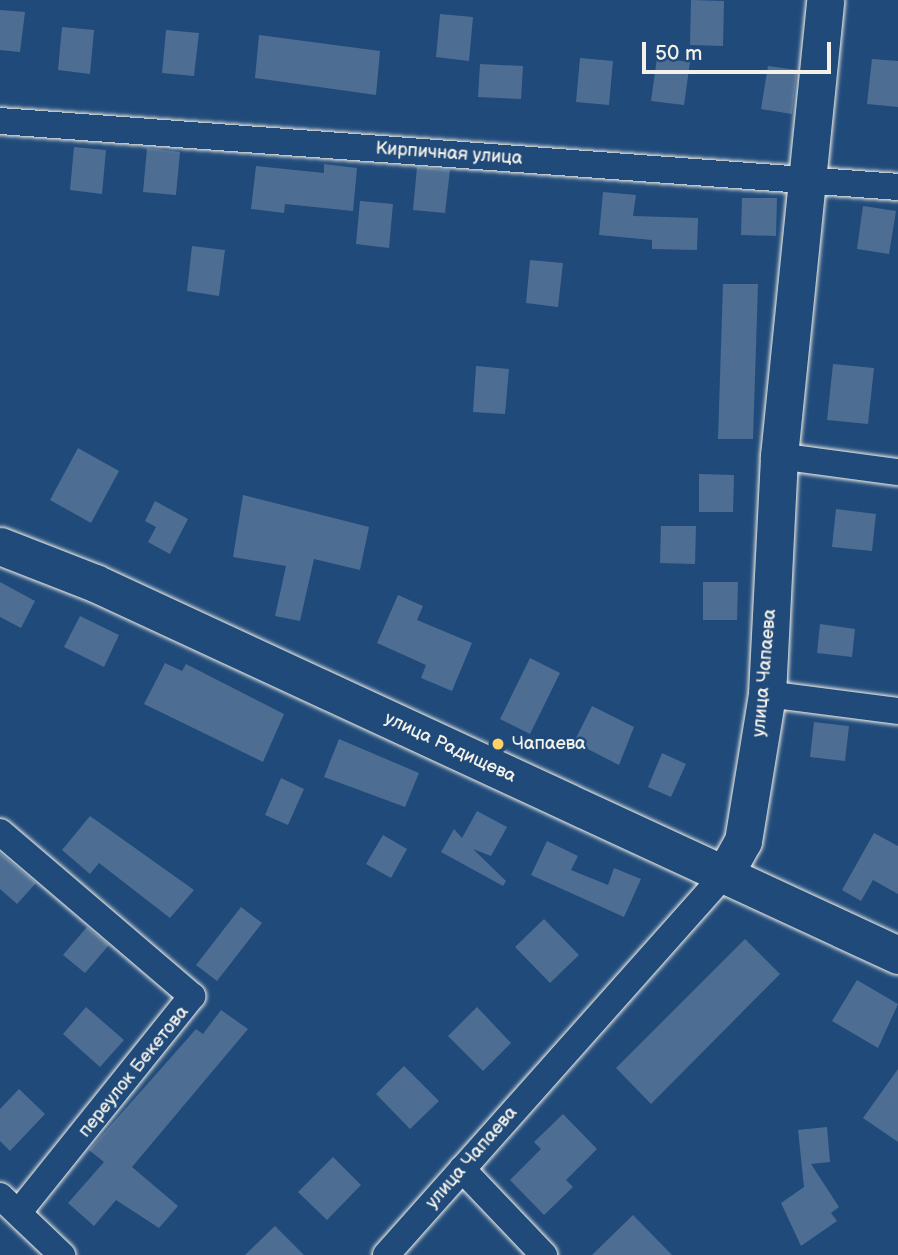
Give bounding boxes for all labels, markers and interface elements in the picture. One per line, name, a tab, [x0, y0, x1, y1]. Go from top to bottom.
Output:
scale bar	[646, 28, 835, 72]
text: 50 m	[655, 41, 702, 66]
street label: Кирпичная улица	[375, 138, 523, 170]
street label: улица Чапаева	[749, 608, 781, 738]
street label: улица Радищева	[381, 708, 519, 788]
place label: Чапаева	[512, 733, 586, 755]
marker: Чапаева	[490, 736, 506, 752]
street label: переулок Бекетова	[74, 1002, 194, 1142]
street label: улица Чапаева	[422, 1102, 522, 1214]

